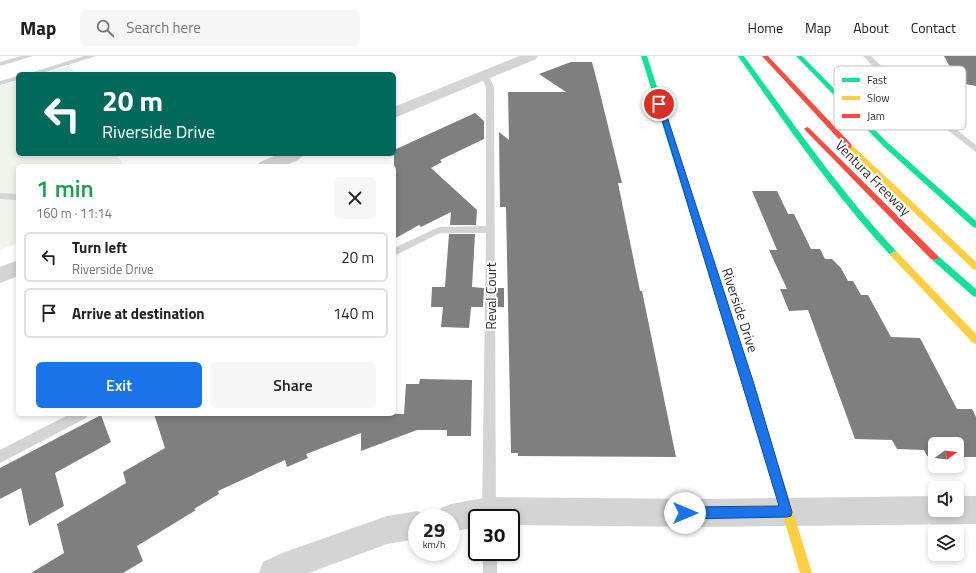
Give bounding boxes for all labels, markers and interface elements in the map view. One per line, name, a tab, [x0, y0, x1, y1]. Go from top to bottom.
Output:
search box	[80, 10, 360, 46]
text: Map	[20, 13, 56, 42]
text: Search here	[126, 16, 201, 39]
icon: search	[94, 17, 116, 39]
text: Home	[748, 17, 783, 38]
text: Map	[805, 17, 831, 38]
text: About	[853, 17, 889, 38]
text: Contact	[911, 17, 956, 38]
legend	[834, 66, 966, 130]
text: Fast	[867, 72, 887, 88]
text: 20 m	[102, 79, 163, 122]
pin	[642, 87, 676, 121]
icon: left	[36, 88, 88, 140]
text: Slow	[867, 90, 890, 106]
icon: arrive	[648, 93, 670, 115]
text: Jam	[867, 108, 885, 124]
text: Riverside Drive	[102, 118, 215, 145]
street label: Ventura Freeway	[831, 135, 916, 220]
text: 1 min	[36, 170, 94, 206]
button: close	[334, 177, 376, 219]
text: 160 m · 11:14	[36, 203, 112, 223]
text: Turn left	[72, 236, 127, 259]
icon: left	[38, 246, 60, 268]
text: 20 m	[341, 246, 374, 269]
text: Riverside Drive	[72, 259, 154, 279]
street label: Reval Court	[480, 262, 501, 330]
street label: Riverside Drive	[717, 265, 764, 355]
icon: arrive	[38, 302, 60, 324]
text: Arrive at destination	[72, 302, 205, 325]
text: 140 m	[333, 302, 374, 325]
button: Exit	[36, 362, 202, 408]
button: Share	[210, 362, 376, 408]
north arrow	[928, 437, 964, 473]
map controls	[928, 437, 964, 561]
button: sound	[928, 481, 964, 517]
position arrow	[664, 492, 706, 534]
speed limit sign: 30	[468, 509, 520, 561]
text: 29	[423, 514, 445, 545]
button: layers	[928, 525, 964, 561]
text: km/h	[423, 537, 445, 552]

